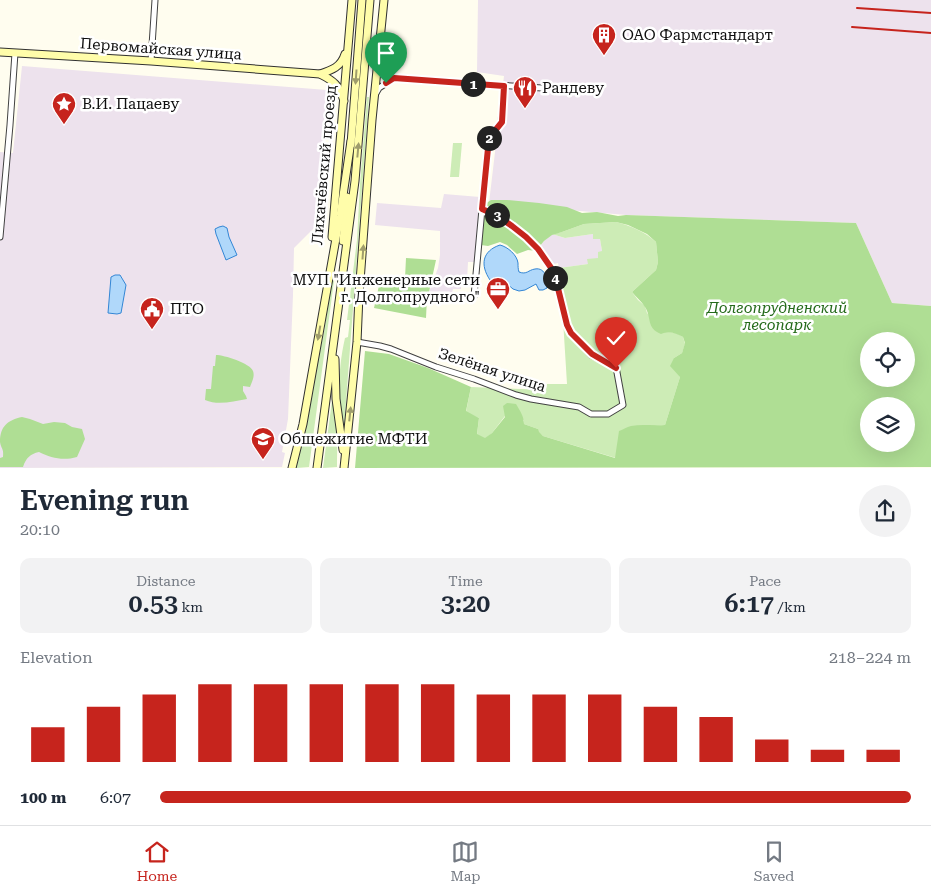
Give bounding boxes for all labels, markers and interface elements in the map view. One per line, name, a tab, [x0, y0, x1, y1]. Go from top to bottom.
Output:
building icon: ОАО Фармстандарт	[591, 22, 617, 56]
place label: ОАО Фармстандарт	[622, 26, 773, 44]
pin	[365, 32, 407, 83]
street label: Первомайская улица	[80, 34, 242, 64]
icon: arrive	[372, 39, 400, 67]
one-way arrow	[352, 69, 360, 85]
pin: 1	[460, 72, 486, 96]
restaurant icon: Рандеву	[512, 75, 538, 109]
text: 1	[470, 76, 477, 92]
place label: Рандеву	[542, 79, 604, 97]
street label: Лихачёвский проезд	[308, 84, 340, 246]
place icon: В.И. Пацаеву	[51, 91, 77, 125]
place label: В.И. Пацаеву	[82, 95, 180, 113]
pin: 2	[476, 126, 502, 150]
text: 2	[486, 130, 493, 146]
one-way arrow	[354, 141, 362, 157]
pin: 3	[484, 202, 510, 228]
text: 3	[494, 207, 501, 223]
one-way arrow	[359, 244, 367, 260]
pin: 4	[542, 266, 568, 290]
text: 4	[552, 270, 559, 286]
place label: МУП "Инженерные сети г. Долгопрудного"	[292, 271, 480, 306]
office icon: МУП "Инженерные сети г. Долгопрудного"	[485, 276, 511, 310]
public building icon: ПТО	[139, 296, 165, 330]
park label: Долгопрудненский лесопарк	[706, 299, 847, 334]
place label: ПТО	[170, 300, 204, 318]
pin	[595, 317, 637, 368]
icon: check	[602, 324, 630, 352]
one-way arrow	[315, 325, 323, 341]
map controls	[860, 332, 915, 452]
button: locate	[860, 332, 915, 387]
street label: Зелёная улица	[436, 344, 548, 396]
button: layers	[860, 397, 915, 452]
one-way arrow	[346, 406, 354, 422]
school or university icon: Общежитие МФТИ	[250, 426, 276, 460]
place label: Общежитие МФТИ	[280, 430, 428, 448]
text: Evening run	[20, 484, 189, 517]
button: share	[859, 485, 911, 537]
text: 20:10	[20, 520, 60, 539]
text: Distance	[136, 573, 195, 589]
text: Time	[448, 573, 483, 589]
text: Pace	[749, 573, 781, 589]
text: 0.53	[129, 589, 178, 618]
text: 3:20	[441, 589, 490, 618]
text: 6:17	[725, 589, 774, 618]
text: km	[178, 599, 203, 615]
text: /km	[774, 599, 806, 615]
text: Elevation	[20, 648, 93, 667]
text: 218–224 m	[829, 648, 911, 667]
text: 100 m	[20, 788, 66, 807]
text: 6:07	[100, 788, 131, 807]
tab: Home	[137, 838, 177, 884]
tab: Map	[451, 838, 480, 884]
tab: Saved	[754, 838, 794, 884]

